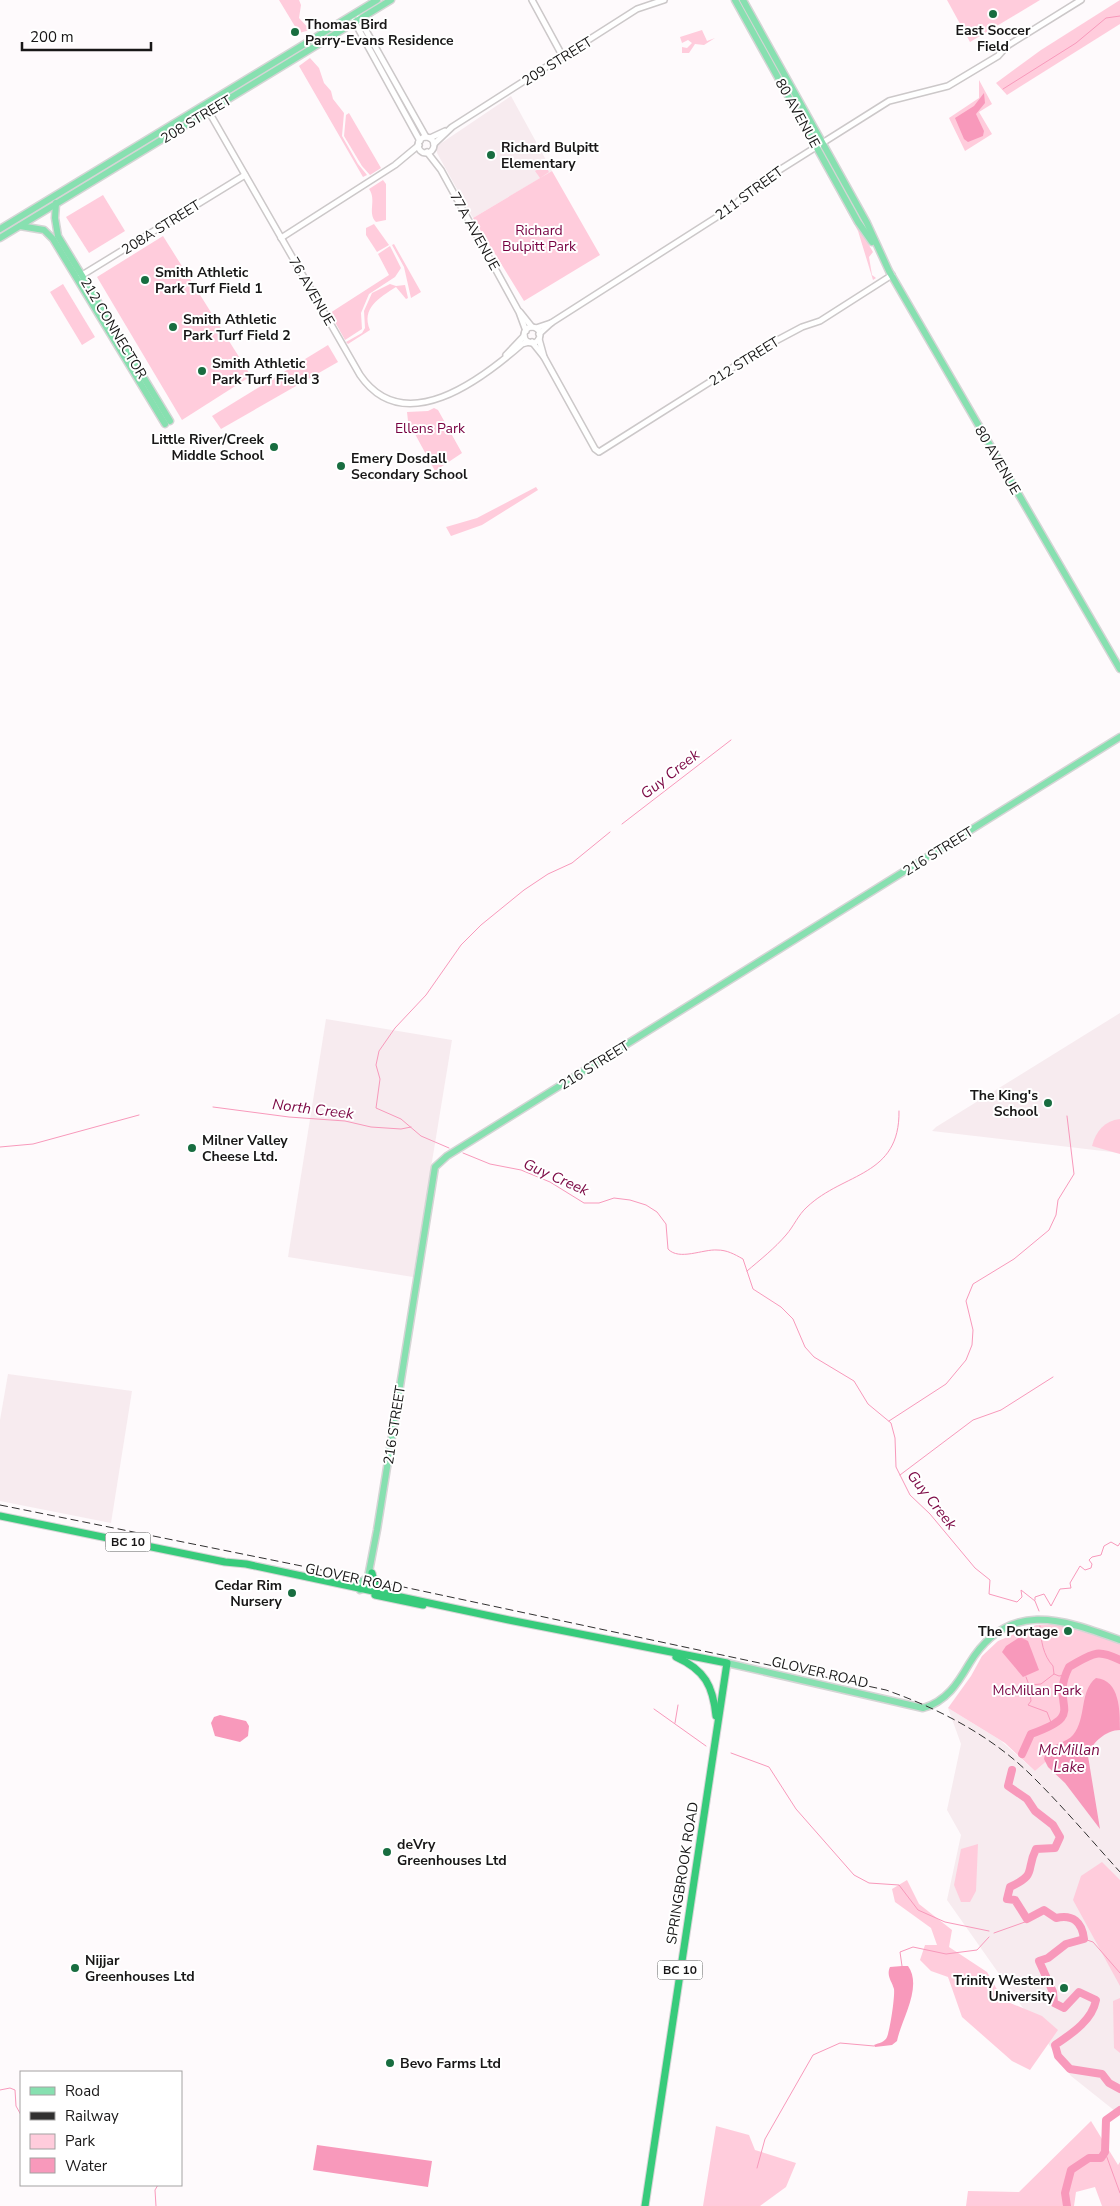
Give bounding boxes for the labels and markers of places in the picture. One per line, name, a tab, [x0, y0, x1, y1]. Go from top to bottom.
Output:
marker: East Soccer Field	[987, 8, 999, 20]
place label: Thomas Bird Parry-Evans Residence	[305, 15, 454, 50]
place label: East Soccer Field	[956, 21, 1031, 56]
marker: Thomas Bird Parry-Evans Residence	[289, 26, 301, 38]
place label: Richard Bulpitt Elementary	[501, 138, 599, 173]
marker: Richard Bulpitt Elementary	[485, 149, 497, 161]
place label: Smith Athletic Park Turf Field 1	[155, 263, 263, 298]
marker: Smith Athletic Park Turf Field 1	[139, 274, 151, 286]
place label: Smith Athletic Park Turf Field 2	[183, 310, 291, 345]
marker: Smith Athletic Park Turf Field 2	[167, 321, 179, 333]
place label: Smith Athletic Park Turf Field 3	[212, 354, 320, 389]
marker: Smith Athletic Park Turf Field 3	[196, 365, 208, 377]
place label: Little River/Creek Middle School	[151, 430, 265, 465]
marker: Little River/Creek Middle School	[268, 441, 280, 453]
place label: Emery Dosdall Secondary School	[351, 449, 468, 484]
marker: Emery Dosdall Secondary School	[335, 460, 347, 472]
place label: The King's School	[970, 1086, 1039, 1121]
marker: The King's School	[1042, 1097, 1054, 1109]
place label: Milner Valley Cheese Ltd.	[202, 1131, 288, 1166]
marker: Milner Valley Cheese Ltd.	[186, 1142, 198, 1154]
place label: Cedar Rim Nursery	[215, 1576, 283, 1611]
marker: Cedar Rim Nursery	[286, 1587, 298, 1599]
place label: The Portage	[978, 1622, 1058, 1641]
marker: The Portage	[1062, 1625, 1074, 1637]
place label: deVry Greenhouses Ltd	[397, 1835, 507, 1870]
marker: deVry Greenhouses Ltd	[381, 1846, 393, 1858]
place label: Nijjar Greenhouses Ltd	[85, 1951, 195, 1986]
marker: Nijjar Greenhouses Ltd	[69, 1962, 81, 1974]
place label: Trinity Western University	[953, 1971, 1055, 2006]
marker: Trinity Western University	[1058, 1982, 1070, 1994]
place label: Bevo Farms Ltd	[400, 2054, 501, 2073]
marker: Bevo Farms Ltd	[384, 2057, 396, 2069]

